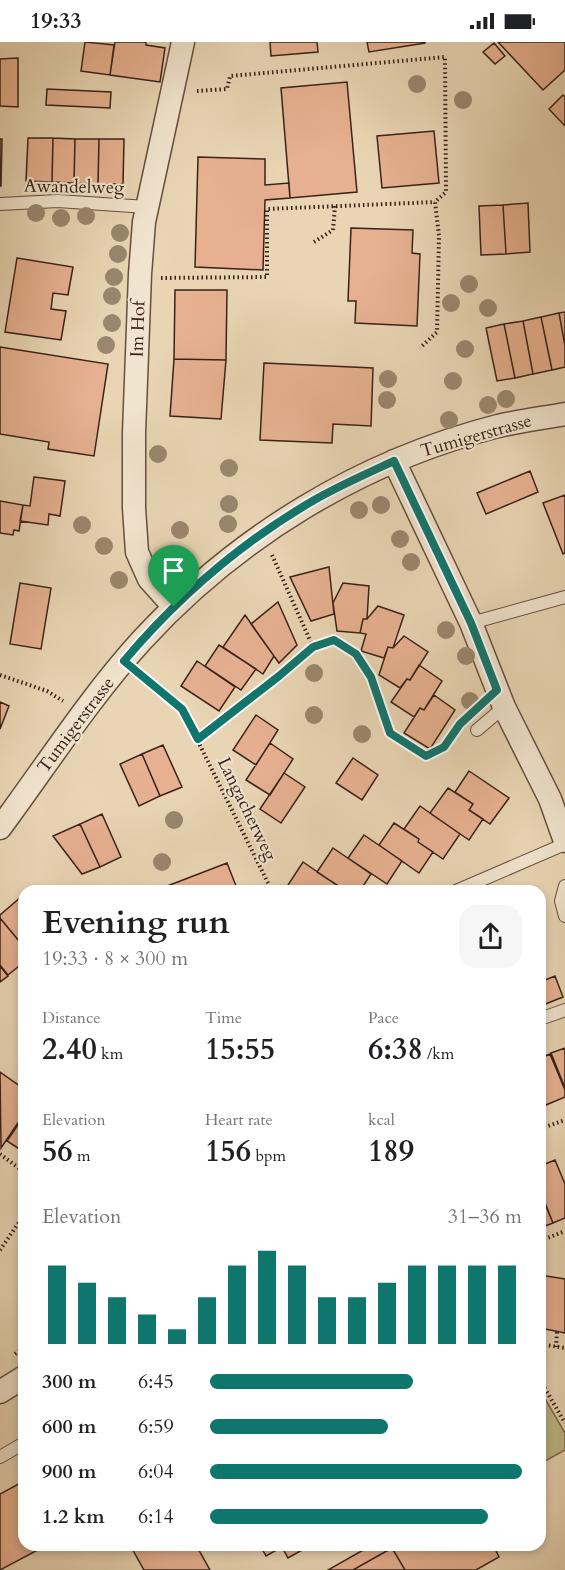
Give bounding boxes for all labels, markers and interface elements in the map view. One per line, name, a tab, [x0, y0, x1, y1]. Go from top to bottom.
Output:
text: 19:33	[30, 6, 81, 36]
street label: Awandelweg	[24, 174, 125, 200]
street label: Im Hof	[125, 297, 152, 358]
street label: Tumigerstrasse	[418, 408, 534, 464]
pin	[148, 545, 199, 607]
icon: arrive	[157, 554, 190, 587]
street label: Tumigerstrasse	[32, 672, 120, 778]
street label: Langacherweg	[211, 753, 283, 866]
text: Evening run	[42, 900, 230, 945]
button: share	[459, 905, 522, 968]
text: 19:33 · 8 × 300 m	[42, 945, 188, 972]
text: Distance	[42, 1007, 100, 1029]
text: Time	[205, 1007, 242, 1029]
text: Pace	[368, 1007, 399, 1029]
text: 2.40	[42, 1029, 97, 1070]
text: 15:55	[205, 1029, 275, 1070]
text: 6:38	[368, 1029, 423, 1070]
text: km	[97, 1043, 123, 1065]
text: /km	[423, 1043, 454, 1065]
text: Elevation	[42, 1109, 106, 1131]
text: Heart rate	[205, 1109, 273, 1131]
text: kcal	[368, 1109, 395, 1131]
text: 56	[42, 1131, 73, 1172]
text: 156	[205, 1131, 251, 1172]
text: 189	[368, 1131, 414, 1172]
text: m	[73, 1145, 91, 1167]
text: bpm	[251, 1145, 286, 1167]
text: Elevation	[42, 1203, 121, 1230]
text: 31–36 m	[448, 1203, 522, 1230]
text: 300 m	[42, 1368, 97, 1395]
text: 6:45	[138, 1368, 174, 1395]
text: 600 m	[42, 1413, 97, 1440]
text: 6:59	[138, 1413, 174, 1440]
text: 900 m	[42, 1458, 97, 1485]
text: 6:04	[138, 1458, 174, 1485]
text: 1.2 km	[42, 1503, 105, 1530]
text: 6:14	[138, 1503, 174, 1530]

